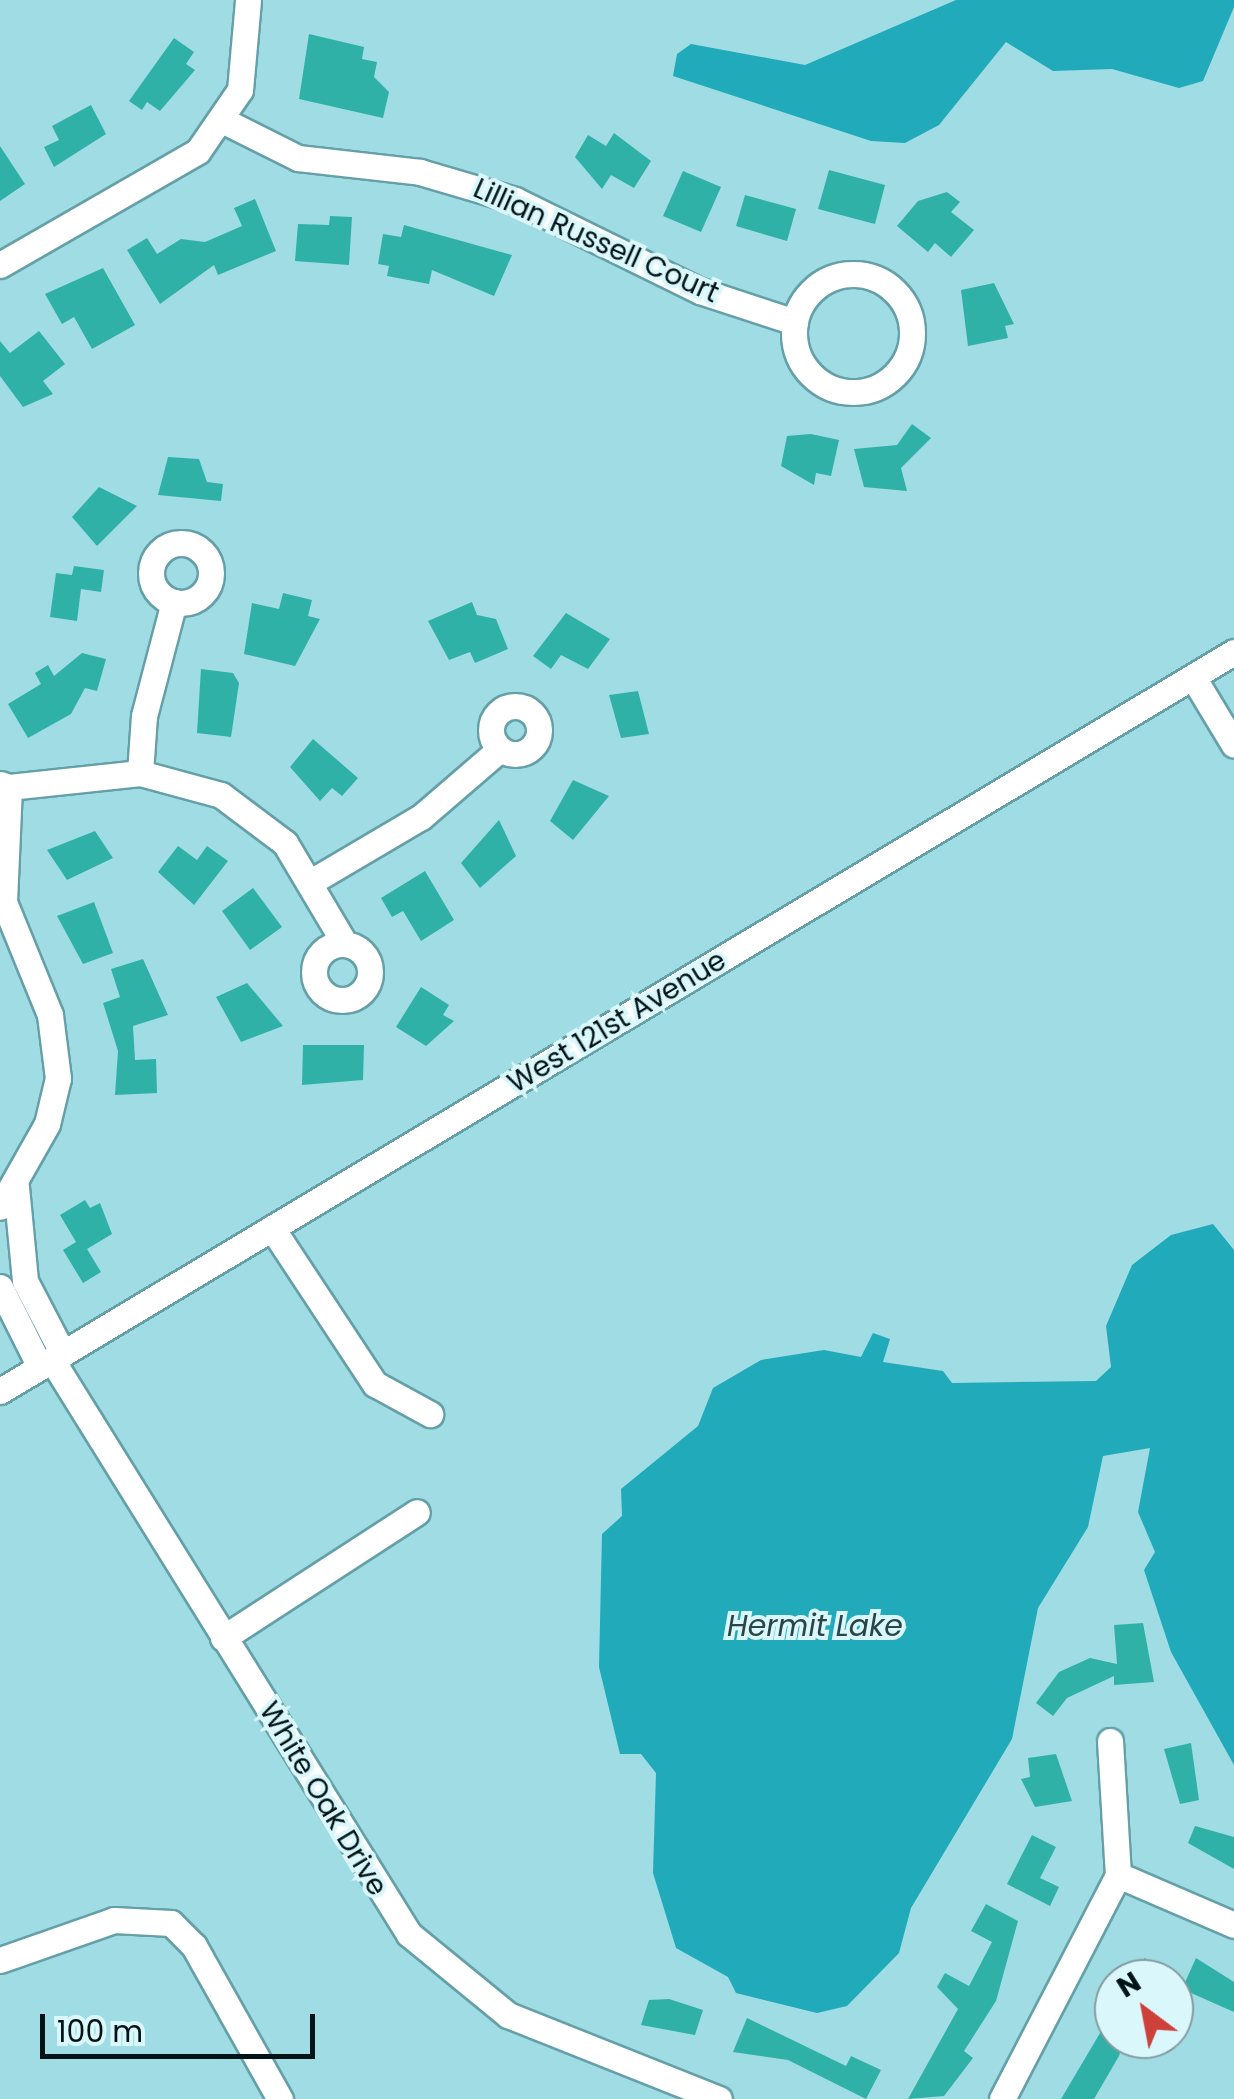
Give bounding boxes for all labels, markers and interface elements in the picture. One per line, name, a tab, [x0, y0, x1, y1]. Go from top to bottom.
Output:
street label: Lillian Russell Court	[468, 172, 724, 310]
street label: West 121st Avenue	[502, 944, 732, 1100]
water label: Hermit Lake	[727, 1608, 903, 1644]
street label: White Oak Drive	[252, 1696, 394, 1902]
north arrow	[1094, 1959, 1194, 2059]
text: N	[1110, 1963, 1148, 2007]
scale bar	[45, 1994, 320, 2056]
text: 100 m	[57, 2010, 143, 2053]

